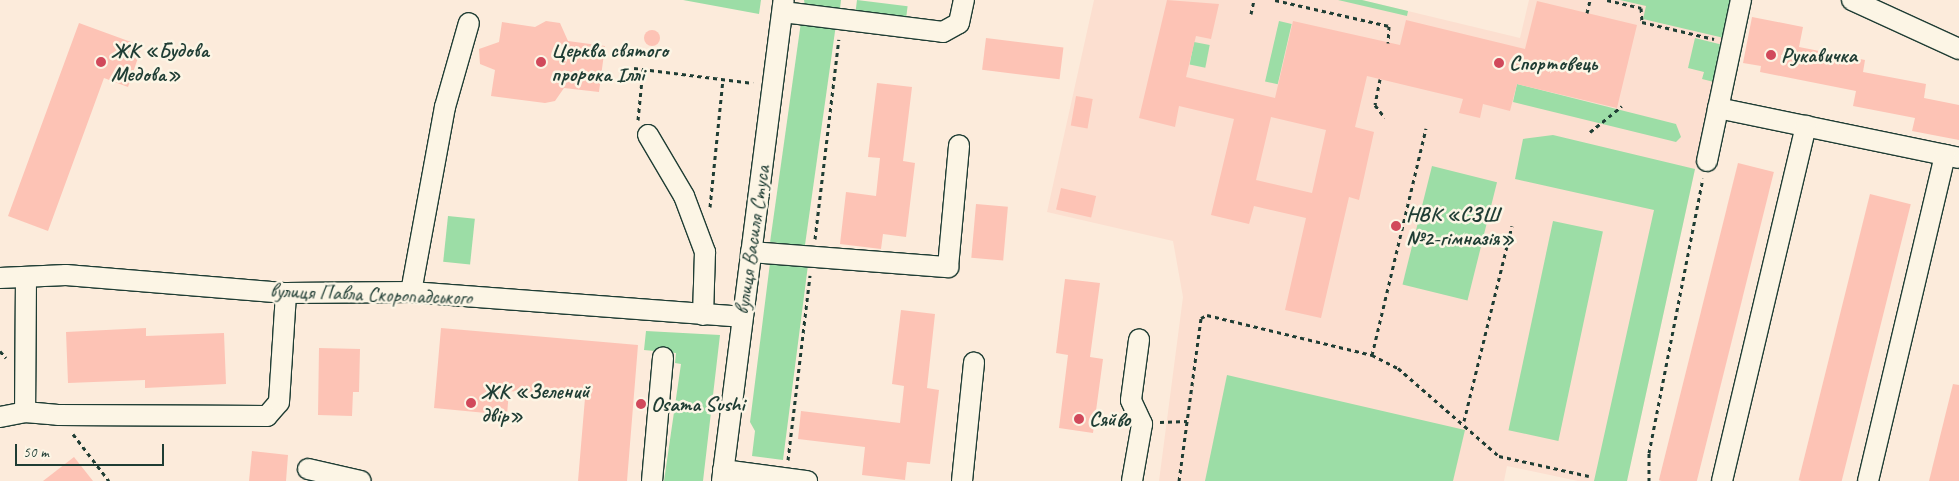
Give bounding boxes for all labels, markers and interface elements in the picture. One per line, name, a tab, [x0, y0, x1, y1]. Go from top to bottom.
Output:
place label: ЖК «Будова Медова»	[111, 37, 209, 87]
place label: Церква святого пророка Іллі	[551, 37, 668, 87]
place label: Рукавичка	[1781, 42, 1857, 68]
marker: Рукавичка	[1765, 49, 1777, 61]
place label: Спортовець	[1509, 50, 1597, 76]
marker: ЖК «Будова Медова»	[95, 56, 107, 68]
marker: Церква святого пророка Іллі	[535, 56, 547, 68]
marker: Спортовець	[1493, 57, 1505, 69]
street label: вулиця Василя Стуса	[729, 164, 775, 316]
place label: НВК «СЗШ №2-гімназія»	[1406, 201, 1514, 251]
marker: НВК «СЗШ №2-гімназія»	[1390, 220, 1402, 232]
street label: вулиця Павла Скоропадського	[269, 278, 473, 310]
place label: ЖК «Зелений двір»	[481, 378, 589, 428]
place label: Osama Sushi	[651, 391, 744, 417]
marker: ЖК «Зелений двір»	[465, 397, 477, 409]
marker: Osama Sushi	[635, 398, 647, 410]
place label: Сяйво	[1089, 406, 1130, 432]
marker: Сяйво	[1073, 413, 1085, 425]
scale bar	[18, 434, 166, 466]
text: 50 m	[23, 443, 49, 462]

